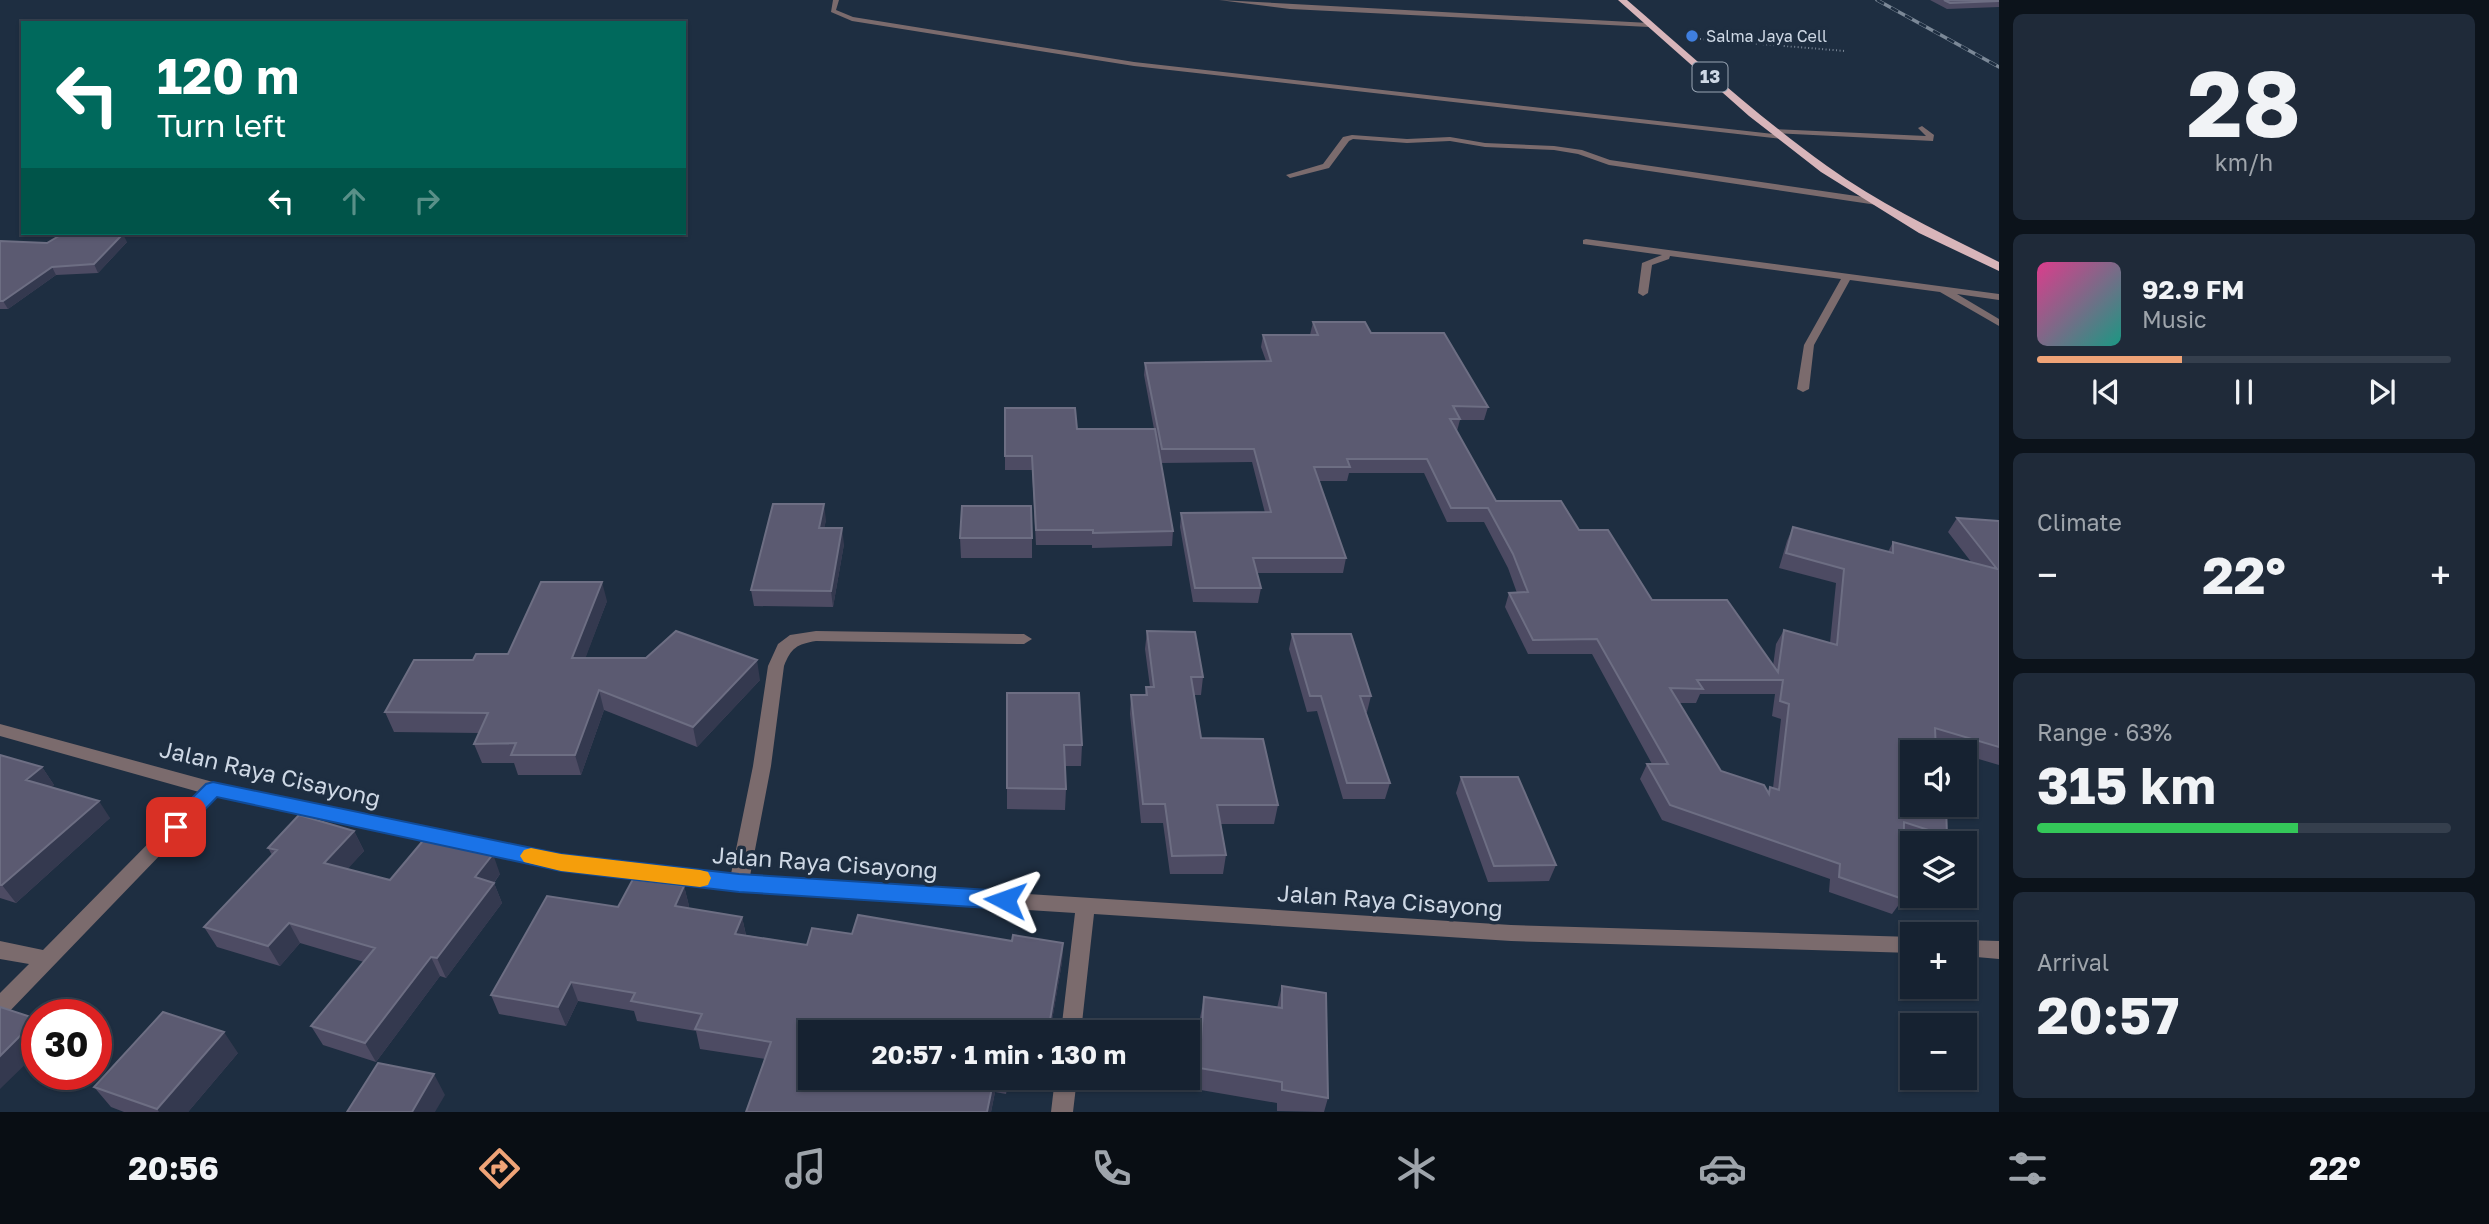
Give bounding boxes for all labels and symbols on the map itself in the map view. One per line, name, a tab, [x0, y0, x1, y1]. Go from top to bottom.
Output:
place label: Salma Jaya Cell	[1706, 26, 1827, 46]
marker: Salma Jaya Cell	[1684, 28, 1700, 44]
road number: 13	[1692, 62, 1728, 92]
street label: Jalan Raya Cisayong	[157, 734, 383, 812]
pin	[146, 797, 206, 857]
street label: Jalan Raya Cisayong	[711, 840, 939, 884]
position arrow	[968, 863, 1042, 937]
street label: Jalan Raya Cisayong	[1276, 878, 1504, 922]
speed limit sign: 30	[21, 999, 112, 1090]

